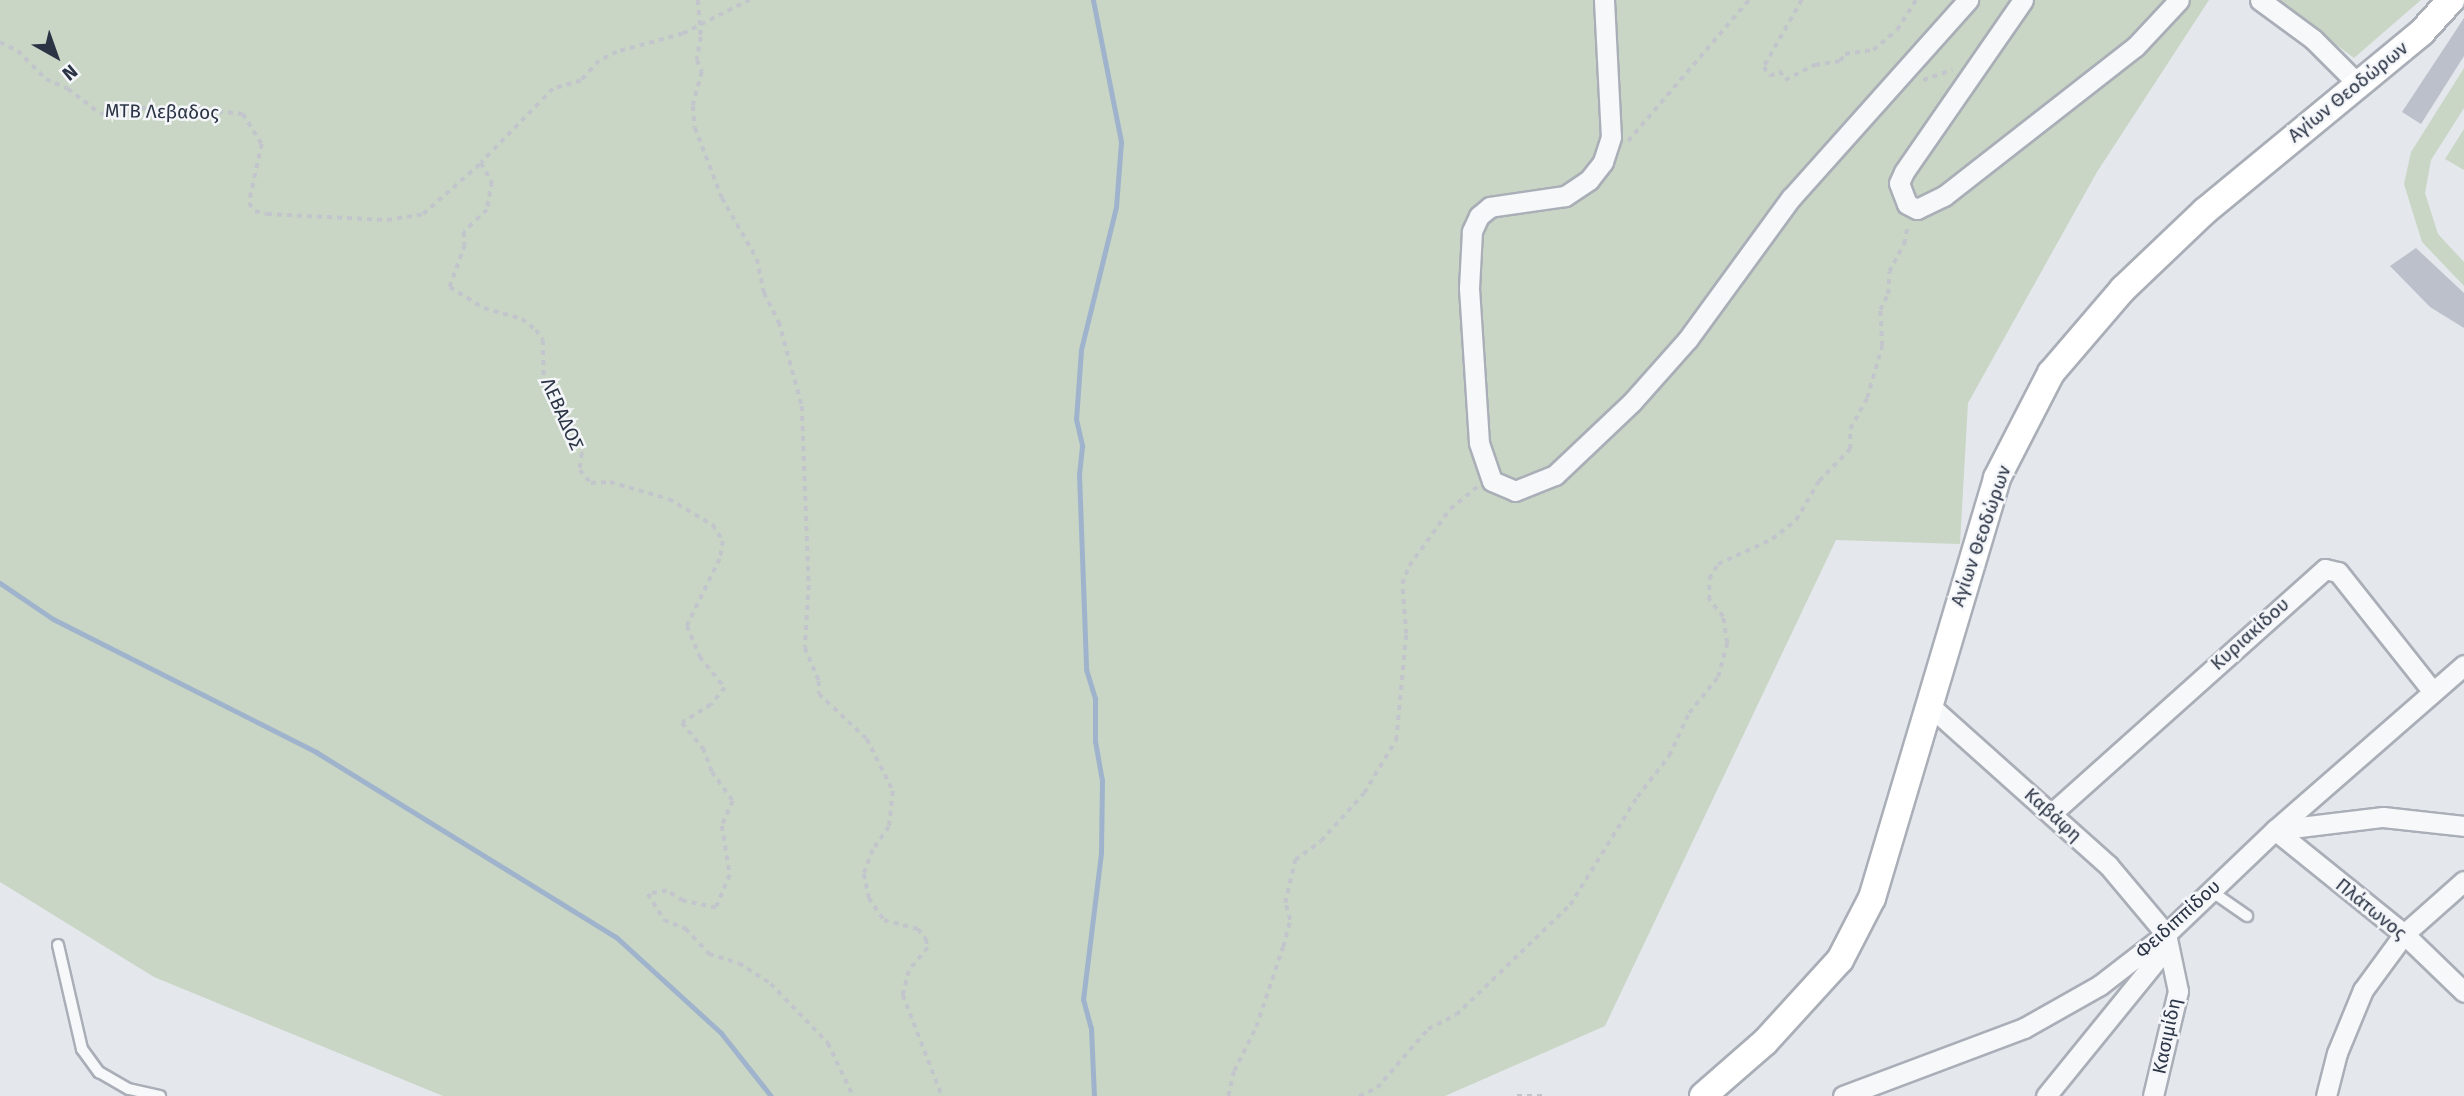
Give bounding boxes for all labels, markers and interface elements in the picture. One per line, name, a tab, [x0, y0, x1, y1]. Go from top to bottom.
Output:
north arrow	[21, 21, 91, 91]
street label: Αγίων Θεοδώρων	[2283, 37, 2413, 147]
text: N	[58, 60, 82, 85]
street label: ΜΤΒ Λεβαδος	[105, 100, 219, 124]
street label: ΛΕΒΑΔΟΣ	[536, 374, 588, 454]
street label: Αγίων Θεοδώρων	[1946, 463, 2016, 609]
street label: Κυριακίδου	[2206, 593, 2294, 675]
street label: Καβάφη	[2019, 783, 2087, 847]
street label: Πλάτωνος	[2331, 873, 2411, 945]
street label: Φειδιππίδου	[2131, 875, 2225, 963]
street label: Κασιμίδη	[2148, 996, 2186, 1076]

